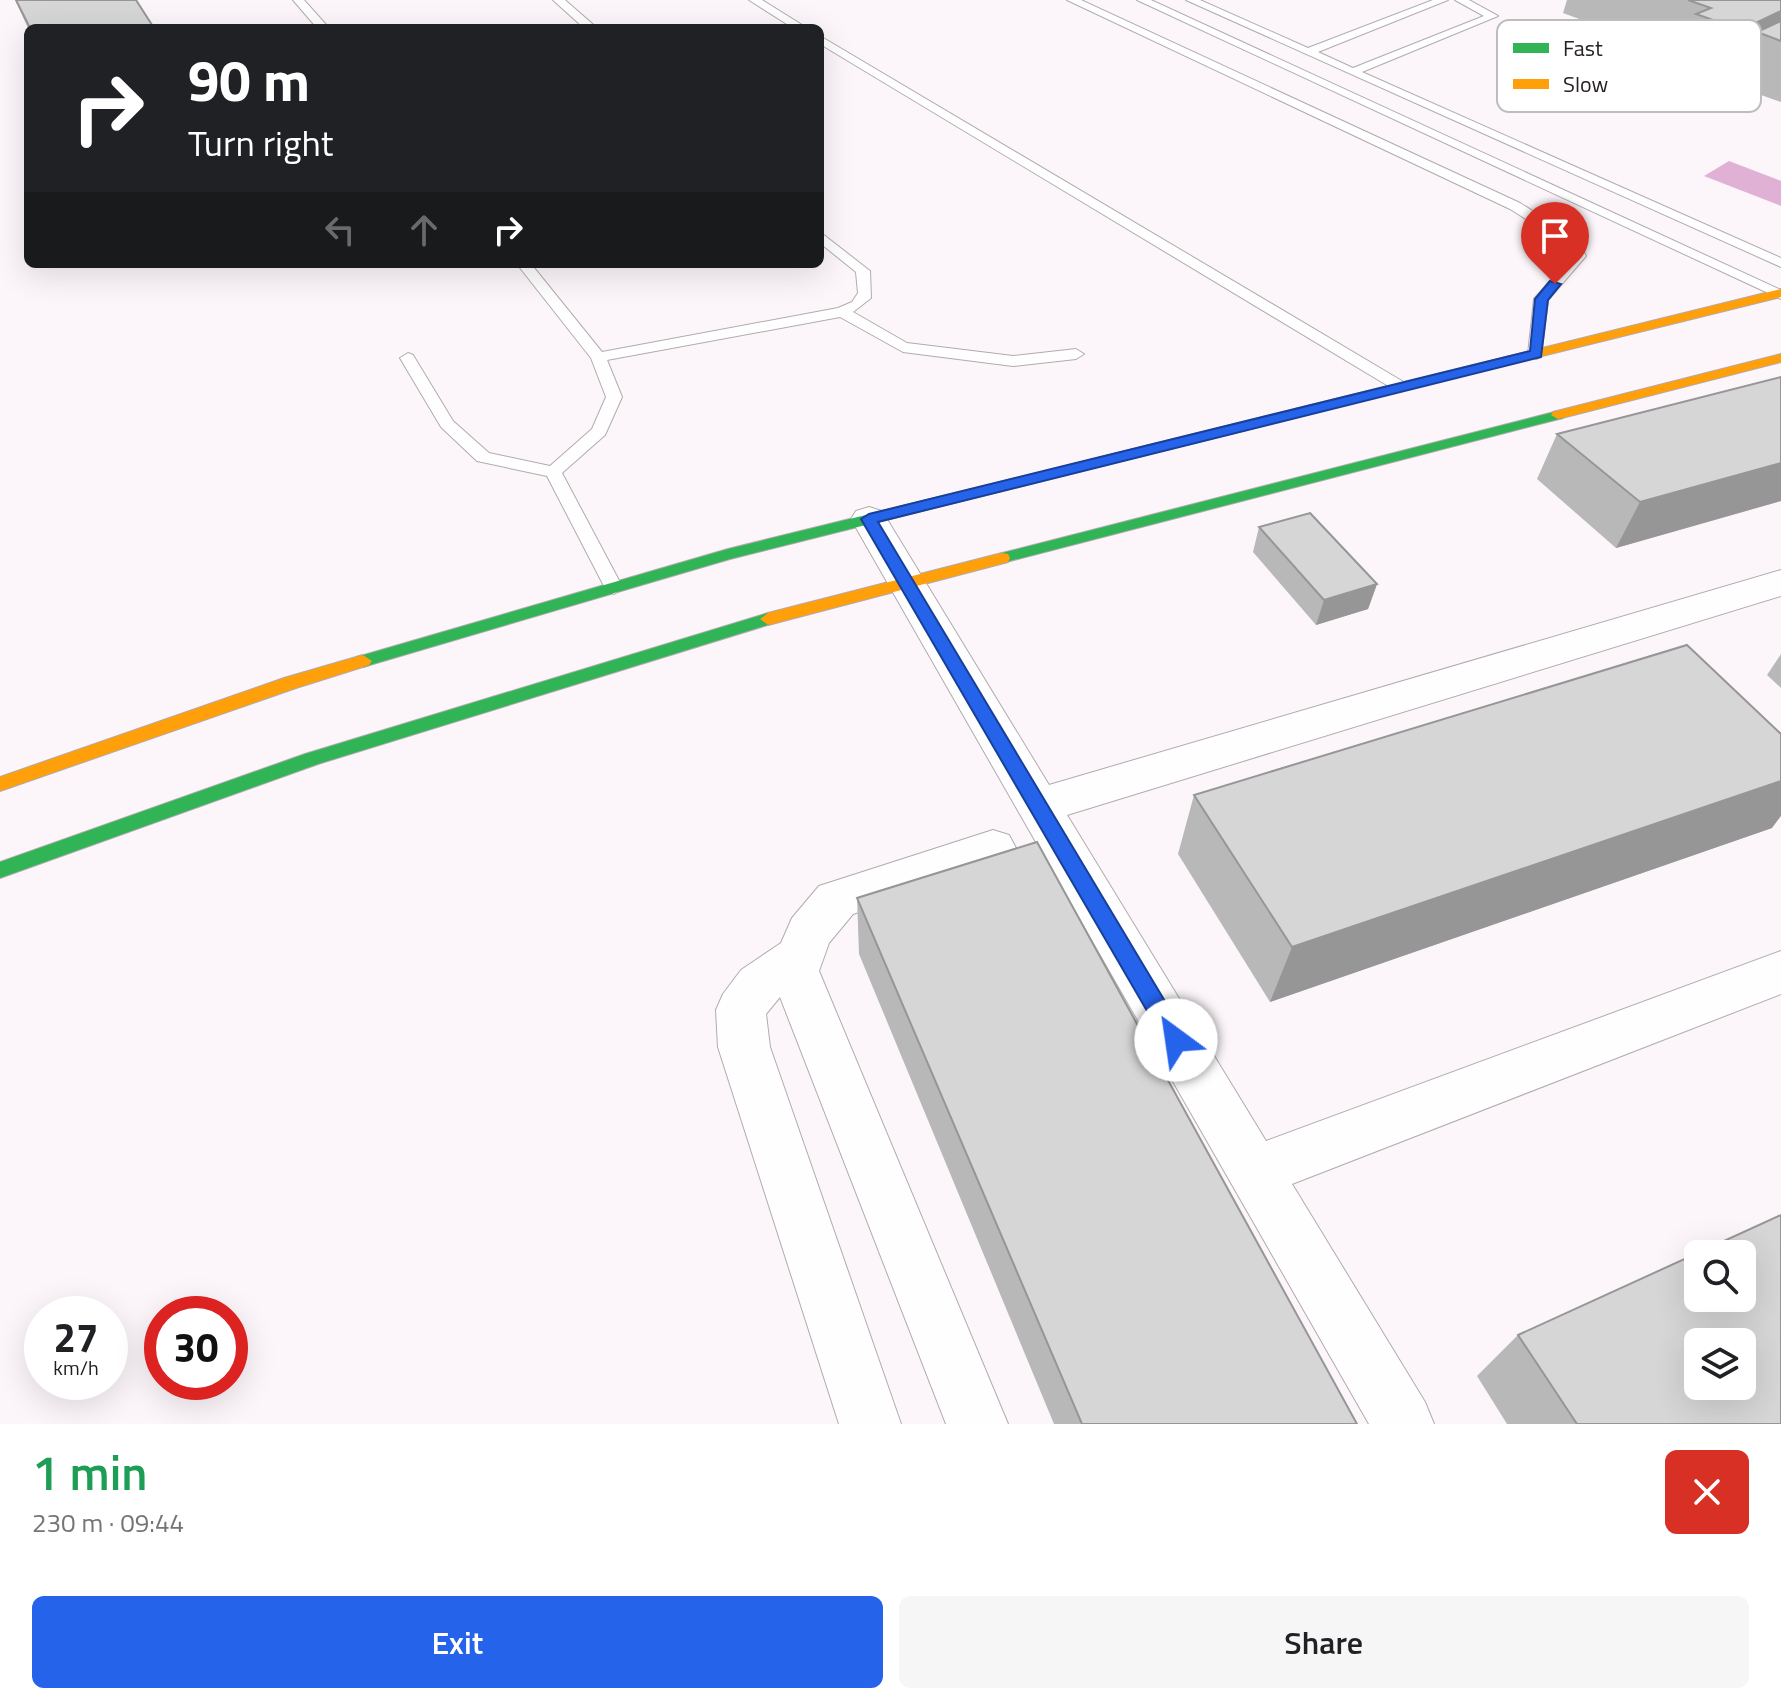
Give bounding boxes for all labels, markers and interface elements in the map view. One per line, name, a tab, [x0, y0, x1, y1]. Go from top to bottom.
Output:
legend	[1497, 20, 1761, 112]
text: Fast	[1563, 31, 1603, 65]
text: 90 m	[188, 38, 310, 123]
icon: right	[56, 56, 160, 160]
text: Slow	[1563, 67, 1609, 101]
text: Turn right	[188, 115, 333, 170]
pin	[1521, 202, 1589, 284]
icon: left	[318, 208, 362, 252]
icon: ahead	[402, 208, 446, 252]
icon: right	[486, 208, 530, 252]
icon: arrive	[1533, 214, 1577, 258]
position arrow	[1134, 998, 1218, 1082]
map controls	[1684, 1240, 1756, 1400]
button: search	[1684, 1240, 1756, 1312]
speed limit sign: 30	[144, 1296, 248, 1400]
text: 27	[54, 1307, 98, 1368]
button: layers	[1684, 1328, 1756, 1400]
text: km/h	[53, 1352, 99, 1383]
text: 1 min	[32, 1436, 147, 1509]
button: close	[1665, 1450, 1749, 1534]
text: 230 m · 09:44	[32, 1503, 184, 1542]
button: Exit	[32, 1596, 883, 1688]
button: Share	[899, 1596, 1749, 1688]

